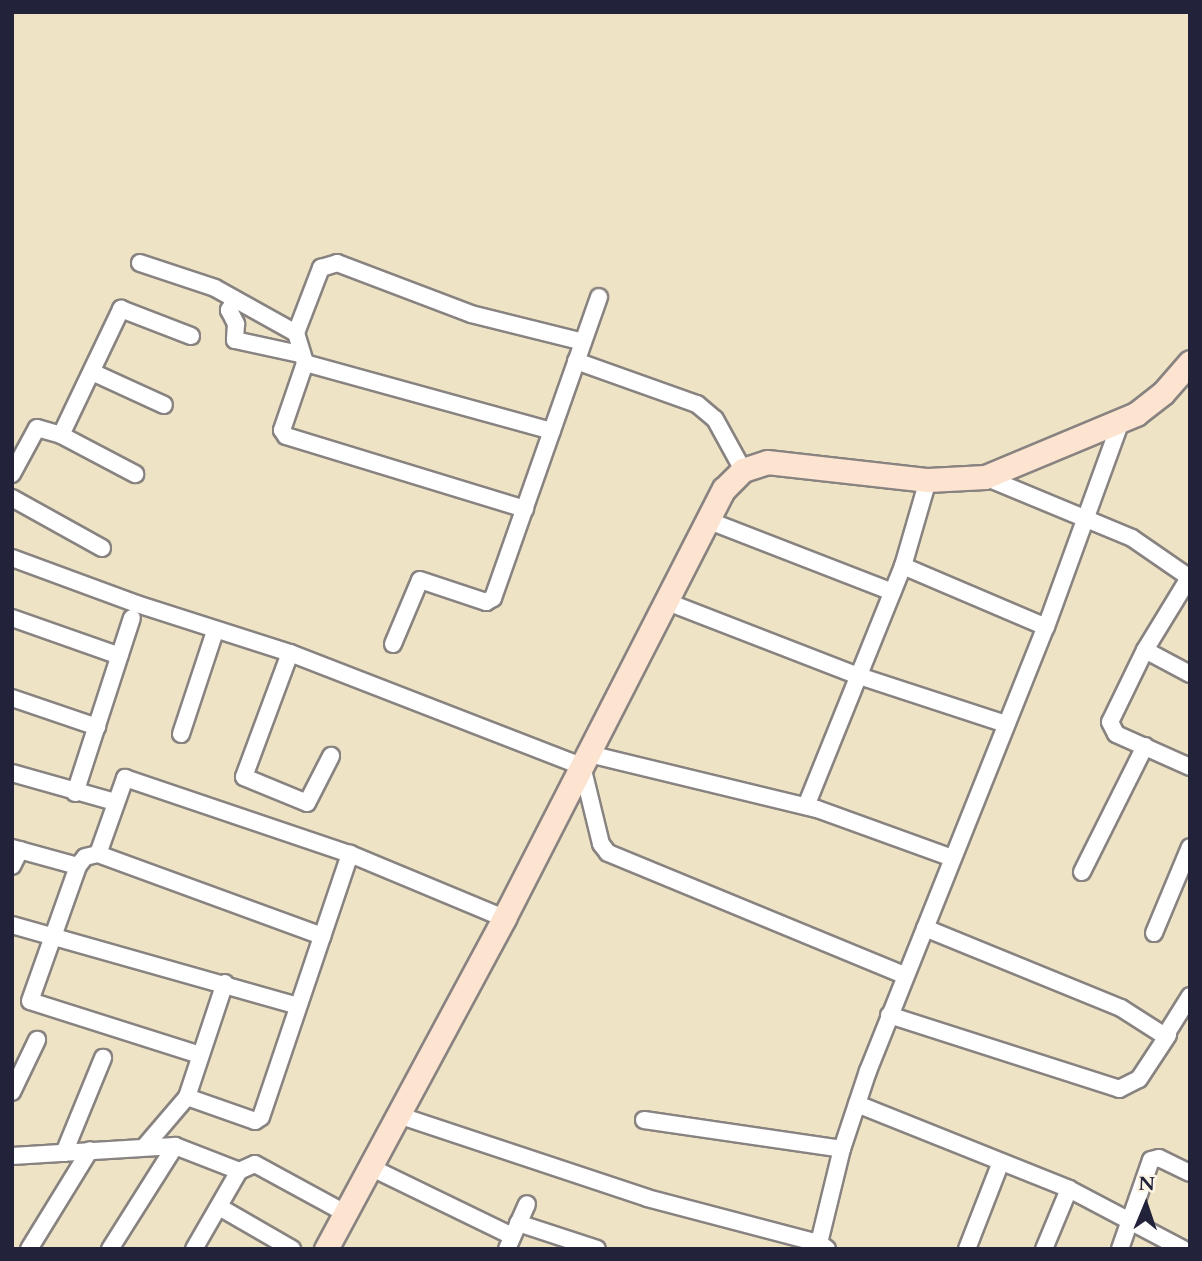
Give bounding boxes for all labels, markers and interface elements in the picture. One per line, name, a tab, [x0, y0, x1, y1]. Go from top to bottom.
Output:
north arrow	[1111, 1170, 1181, 1240]
text: N	[1138, 1171, 1155, 1197]

